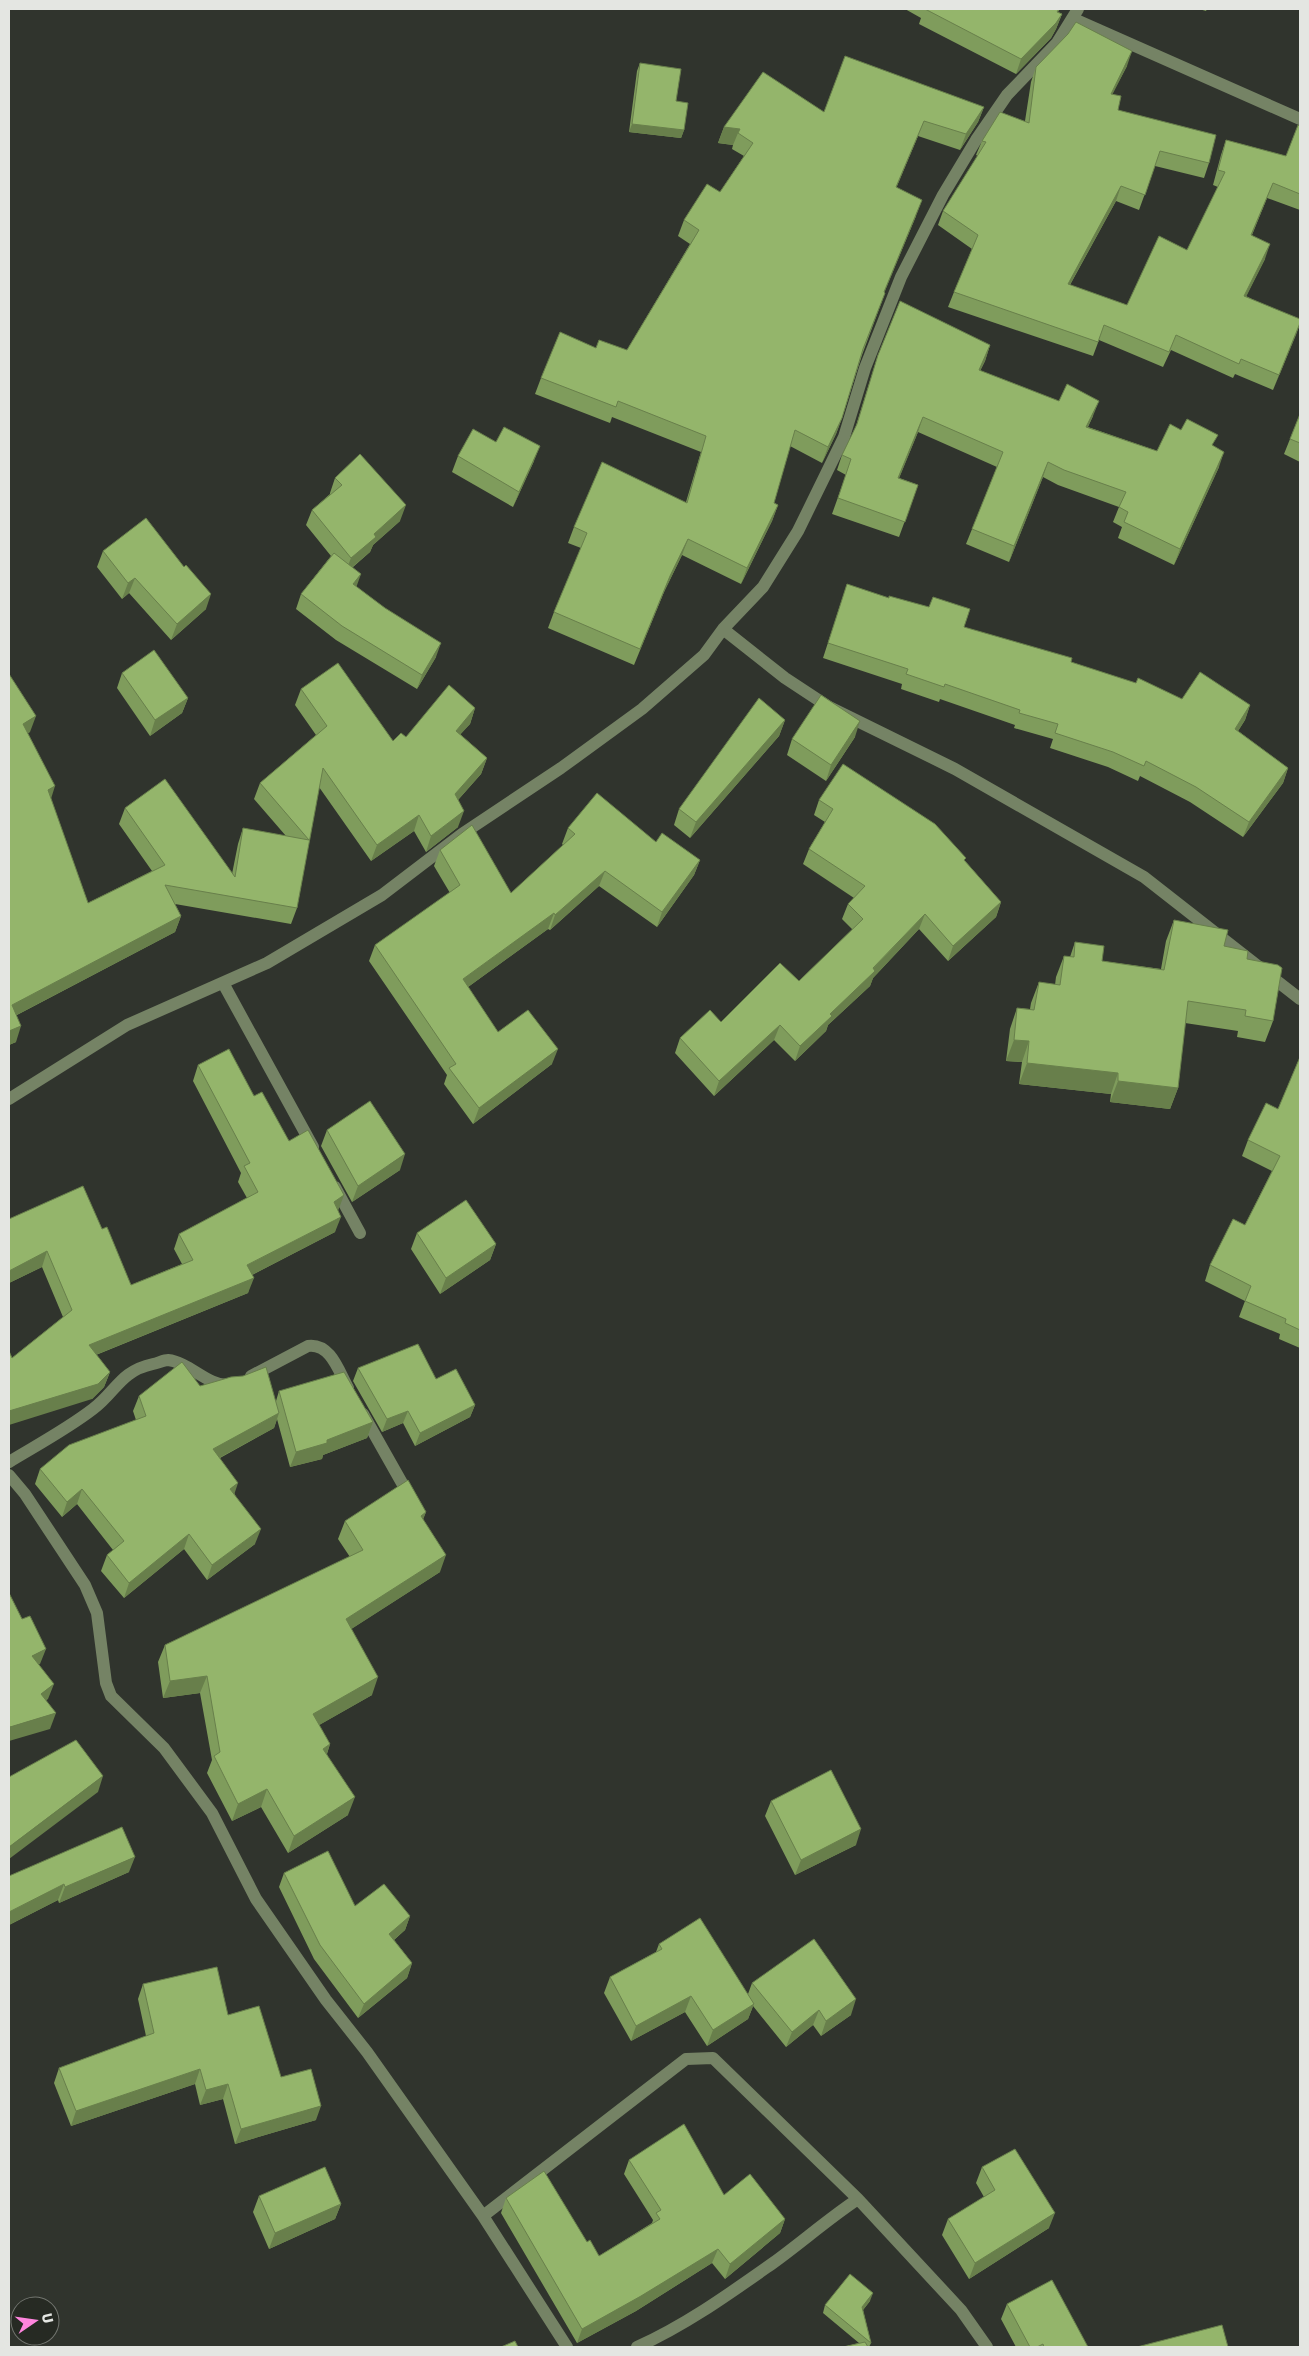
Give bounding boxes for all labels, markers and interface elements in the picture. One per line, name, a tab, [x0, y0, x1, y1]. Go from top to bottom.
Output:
north arrow	[10, 2296, 60, 2346]
text: U	[37, 2311, 59, 2325]

